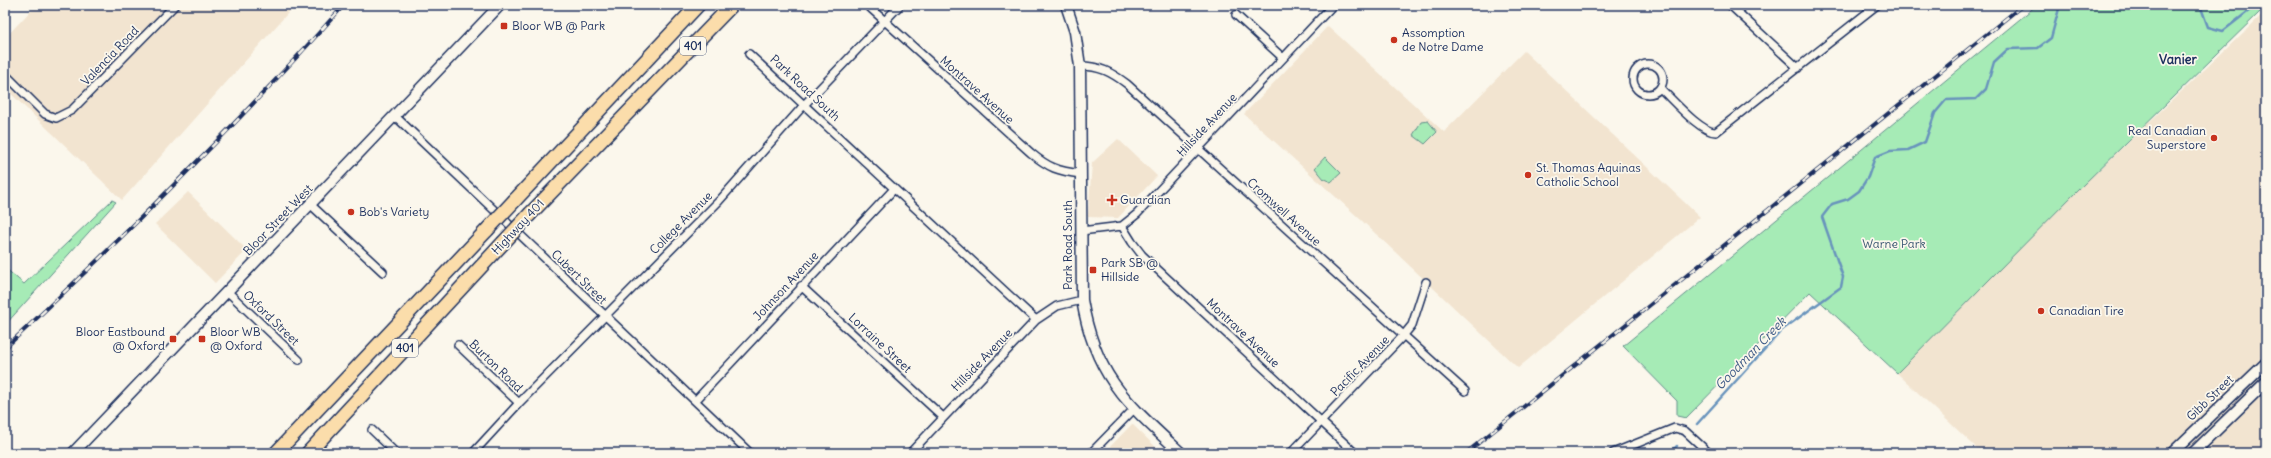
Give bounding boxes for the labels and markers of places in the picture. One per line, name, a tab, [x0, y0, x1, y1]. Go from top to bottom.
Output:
place label: Bloor WB @ Park	[512, 18, 605, 33]
marker: Bloor WB @ Park	[499, 21, 509, 31]
place label: Assomption de Notre Dame	[1402, 25, 1483, 54]
marker: Assomption de Notre Dame	[1389, 35, 1399, 45]
place label: Real Canadian Superstore	[2128, 123, 2206, 152]
marker: Real Canadian Superstore	[2209, 133, 2219, 143]
place label: St. Thomas Aquinas Catholic School	[1536, 160, 1641, 189]
marker: St. Thomas Aquinas Catholic School	[1523, 170, 1533, 180]
place label: Guardian	[1120, 192, 1171, 207]
marker: Guardian	[1107, 195, 1117, 205]
place label: Bob's Variety	[359, 204, 429, 219]
marker: Bob's Variety	[346, 207, 356, 217]
place label: Park SB @ Hillside	[1101, 255, 1158, 284]
marker: Park SB @ Hillside	[1088, 265, 1098, 275]
place label: Canadian Tire	[2049, 303, 2124, 318]
marker: Canadian Tire	[2036, 306, 2046, 316]
place label: Bloor Eastbound @ Oxford	[76, 324, 165, 353]
place label: Bloor WB @ Oxford	[210, 324, 262, 353]
marker: Bloor Eastbound @ Oxford	[168, 334, 178, 344]
marker: Bloor WB @ Oxford	[197, 334, 207, 344]

